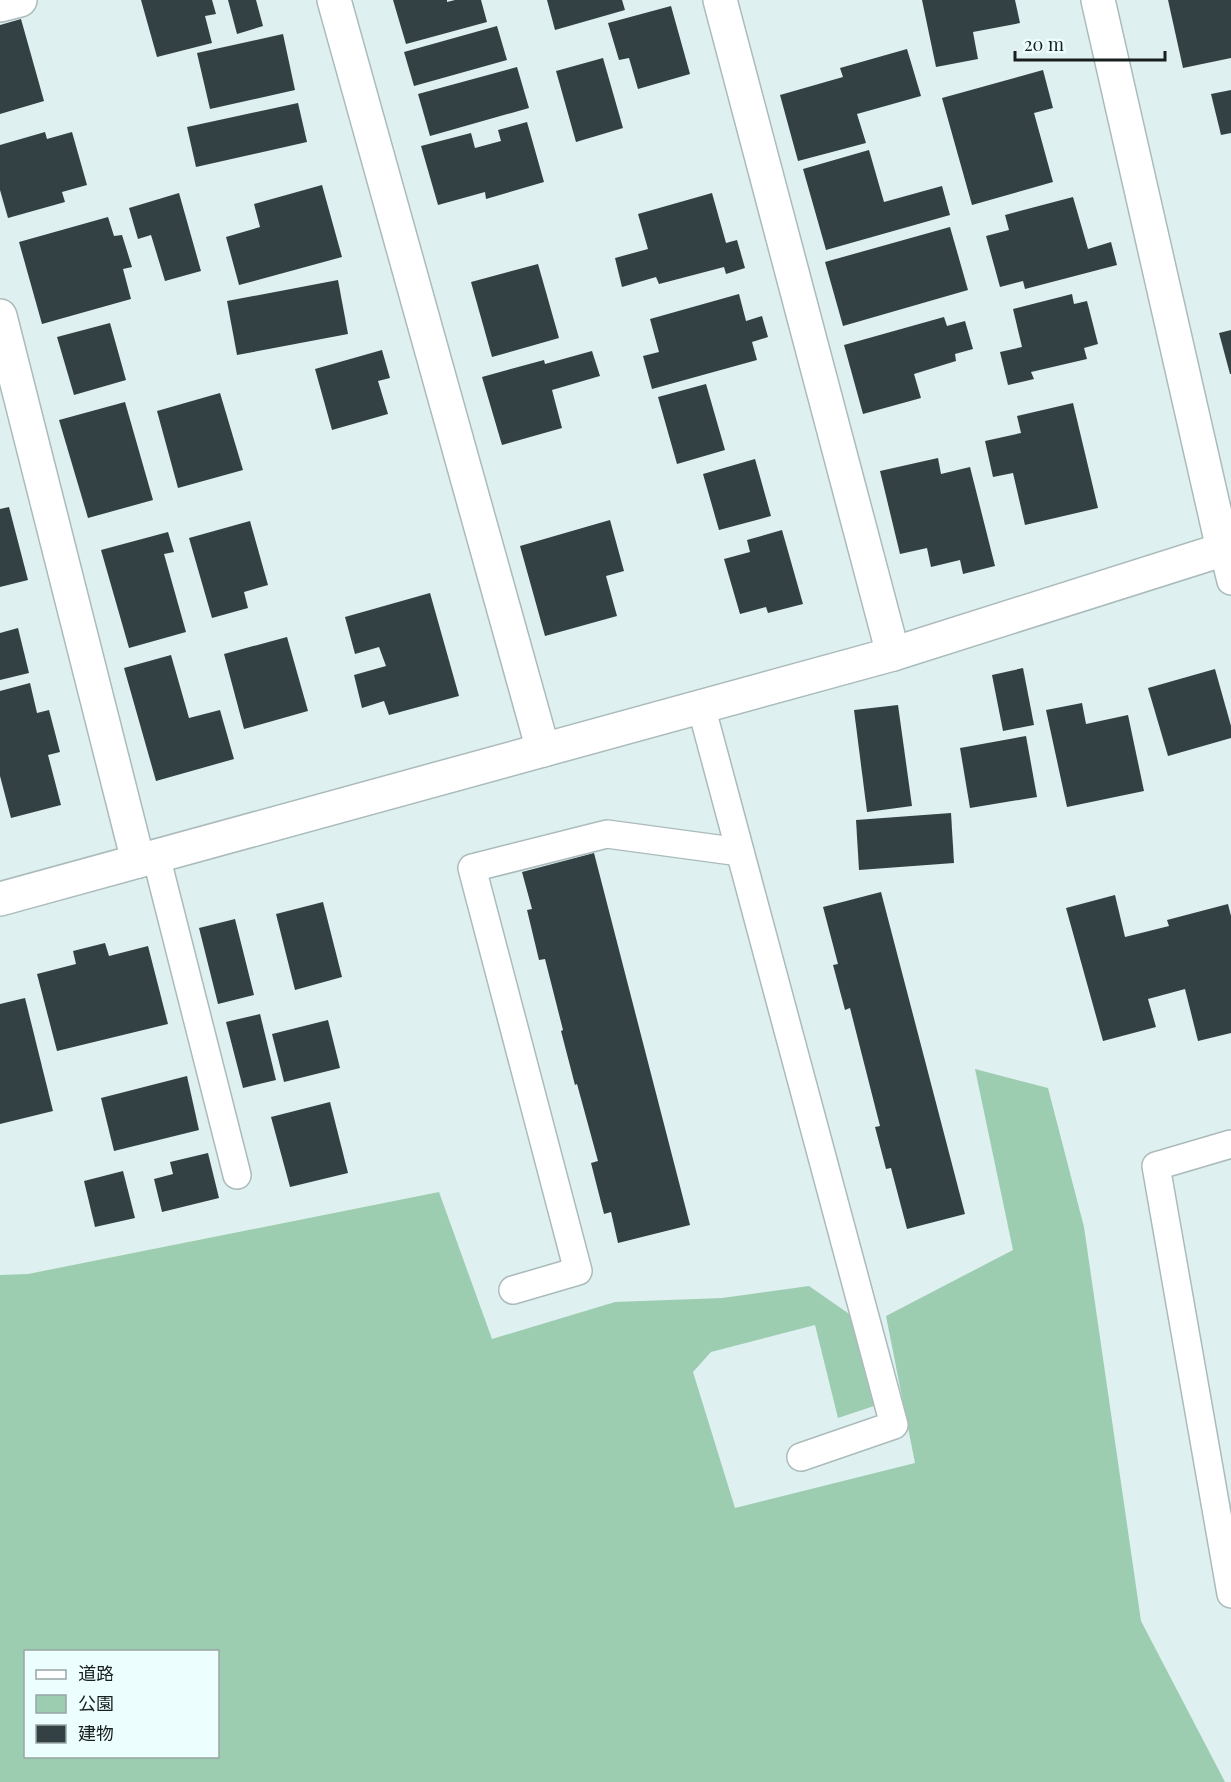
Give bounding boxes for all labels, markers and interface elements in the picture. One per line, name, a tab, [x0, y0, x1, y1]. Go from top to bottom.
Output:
scale bar	[1015, 24, 1165, 62]
text: 20 m	[1024, 32, 1064, 56]
legend	[24, 1650, 219, 1758]
text: 道路	[78, 1661, 114, 1685]
text: 公園	[78, 1691, 114, 1715]
text: 建物	[78, 1721, 114, 1745]

